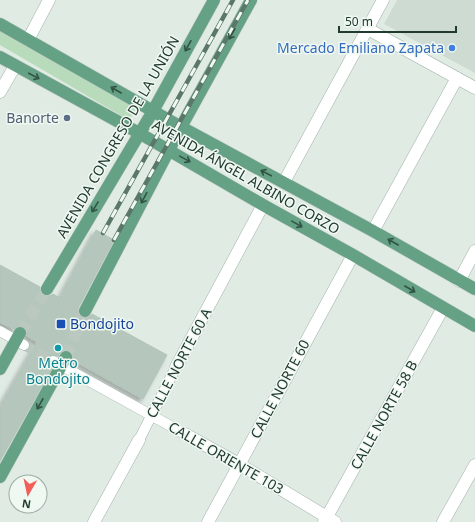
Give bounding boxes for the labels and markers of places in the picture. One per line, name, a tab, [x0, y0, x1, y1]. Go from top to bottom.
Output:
place label: Mercado Emiliano Zapata	[277, 38, 444, 57]
marker: Mercado Emiliano Zapata	[447, 43, 457, 53]
place label: Banorte	[6, 108, 59, 127]
marker: Banorte	[62, 113, 72, 123]
place label: Bondojito	[70, 314, 134, 333]
marker: Bondojito	[55, 318, 67, 330]
marker: Metro Bondojito	[53, 343, 63, 353]
place label: Metro Bondojito	[26, 353, 90, 388]

